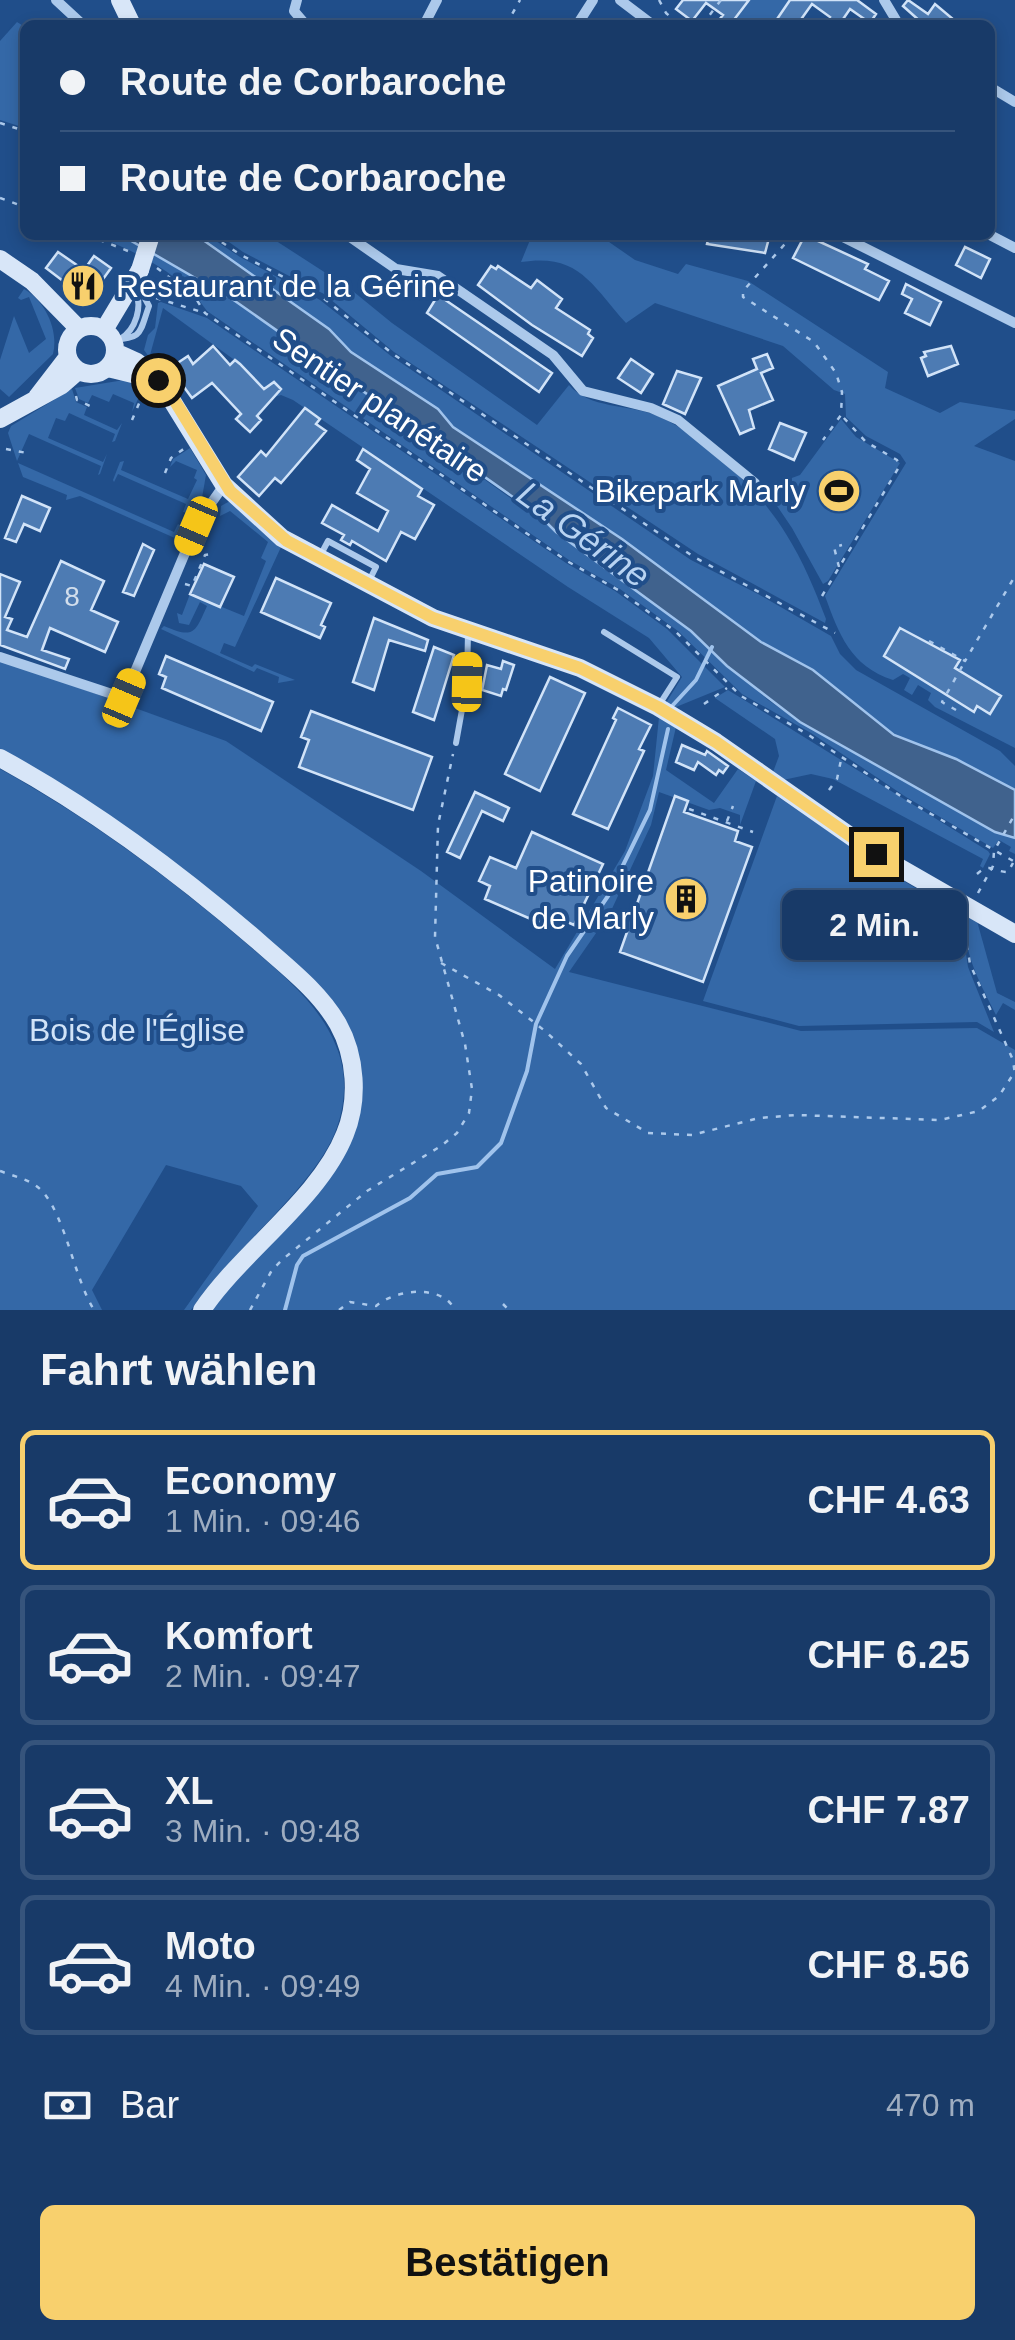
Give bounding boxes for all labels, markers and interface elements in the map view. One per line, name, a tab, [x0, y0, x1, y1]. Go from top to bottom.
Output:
text: Route de Corbaroche	[120, 61, 506, 103]
text: Route de Corbaroche	[120, 157, 506, 199]
restaurant icon: Restaurant de la Gérine	[60, 263, 106, 309]
place label: Restaurant de la Gérine	[116, 268, 456, 304]
street label: Sentier planétaire	[266, 320, 494, 490]
route start	[136, 358, 181, 403]
sports icon: Bikepark Marly	[816, 468, 862, 514]
water label: La Gérine	[510, 473, 658, 595]
place label: Bikepark Marly	[594, 473, 806, 509]
car	[170, 493, 222, 559]
house number: 8	[64, 581, 80, 612]
car	[451, 652, 483, 712]
car	[98, 665, 150, 731]
route end	[854, 832, 899, 877]
place label: Patinoire de Marly	[528, 863, 654, 936]
building icon: Patinoire de Marly	[663, 876, 709, 922]
callout: 2 Min.	[784, 889, 968, 959]
text: 2 Min.	[829, 907, 920, 943]
park label: Bois de l'Église	[29, 1012, 245, 1048]
text: Fahrt wählen	[40, 1344, 318, 1395]
icon: car	[45, 1455, 135, 1545]
text: Economy	[165, 1460, 336, 1502]
text: CHF 4.63	[807, 1479, 970, 1521]
text: 1 Min. · 09:46	[165, 1503, 361, 1539]
icon: car	[45, 1610, 135, 1700]
text: Komfort	[165, 1615, 313, 1657]
text: CHF 6.25	[807, 1634, 970, 1676]
text: 2 Min. · 09:47	[165, 1658, 361, 1694]
icon: car	[45, 1765, 135, 1855]
text: XL	[165, 1770, 214, 1812]
text: CHF 7.87	[807, 1789, 970, 1831]
text: 3 Min. · 09:48	[165, 1813, 361, 1849]
icon: car	[45, 1920, 135, 2010]
text: Moto	[165, 1925, 256, 1967]
text: CHF 8.56	[807, 1944, 970, 1986]
text: 4 Min. · 09:49	[165, 1968, 361, 2004]
icon: cash	[40, 2078, 95, 2133]
text: Bar	[120, 2084, 179, 2126]
text: 470 m	[886, 2087, 975, 2123]
button: Bestätigen	[40, 2205, 975, 2320]

